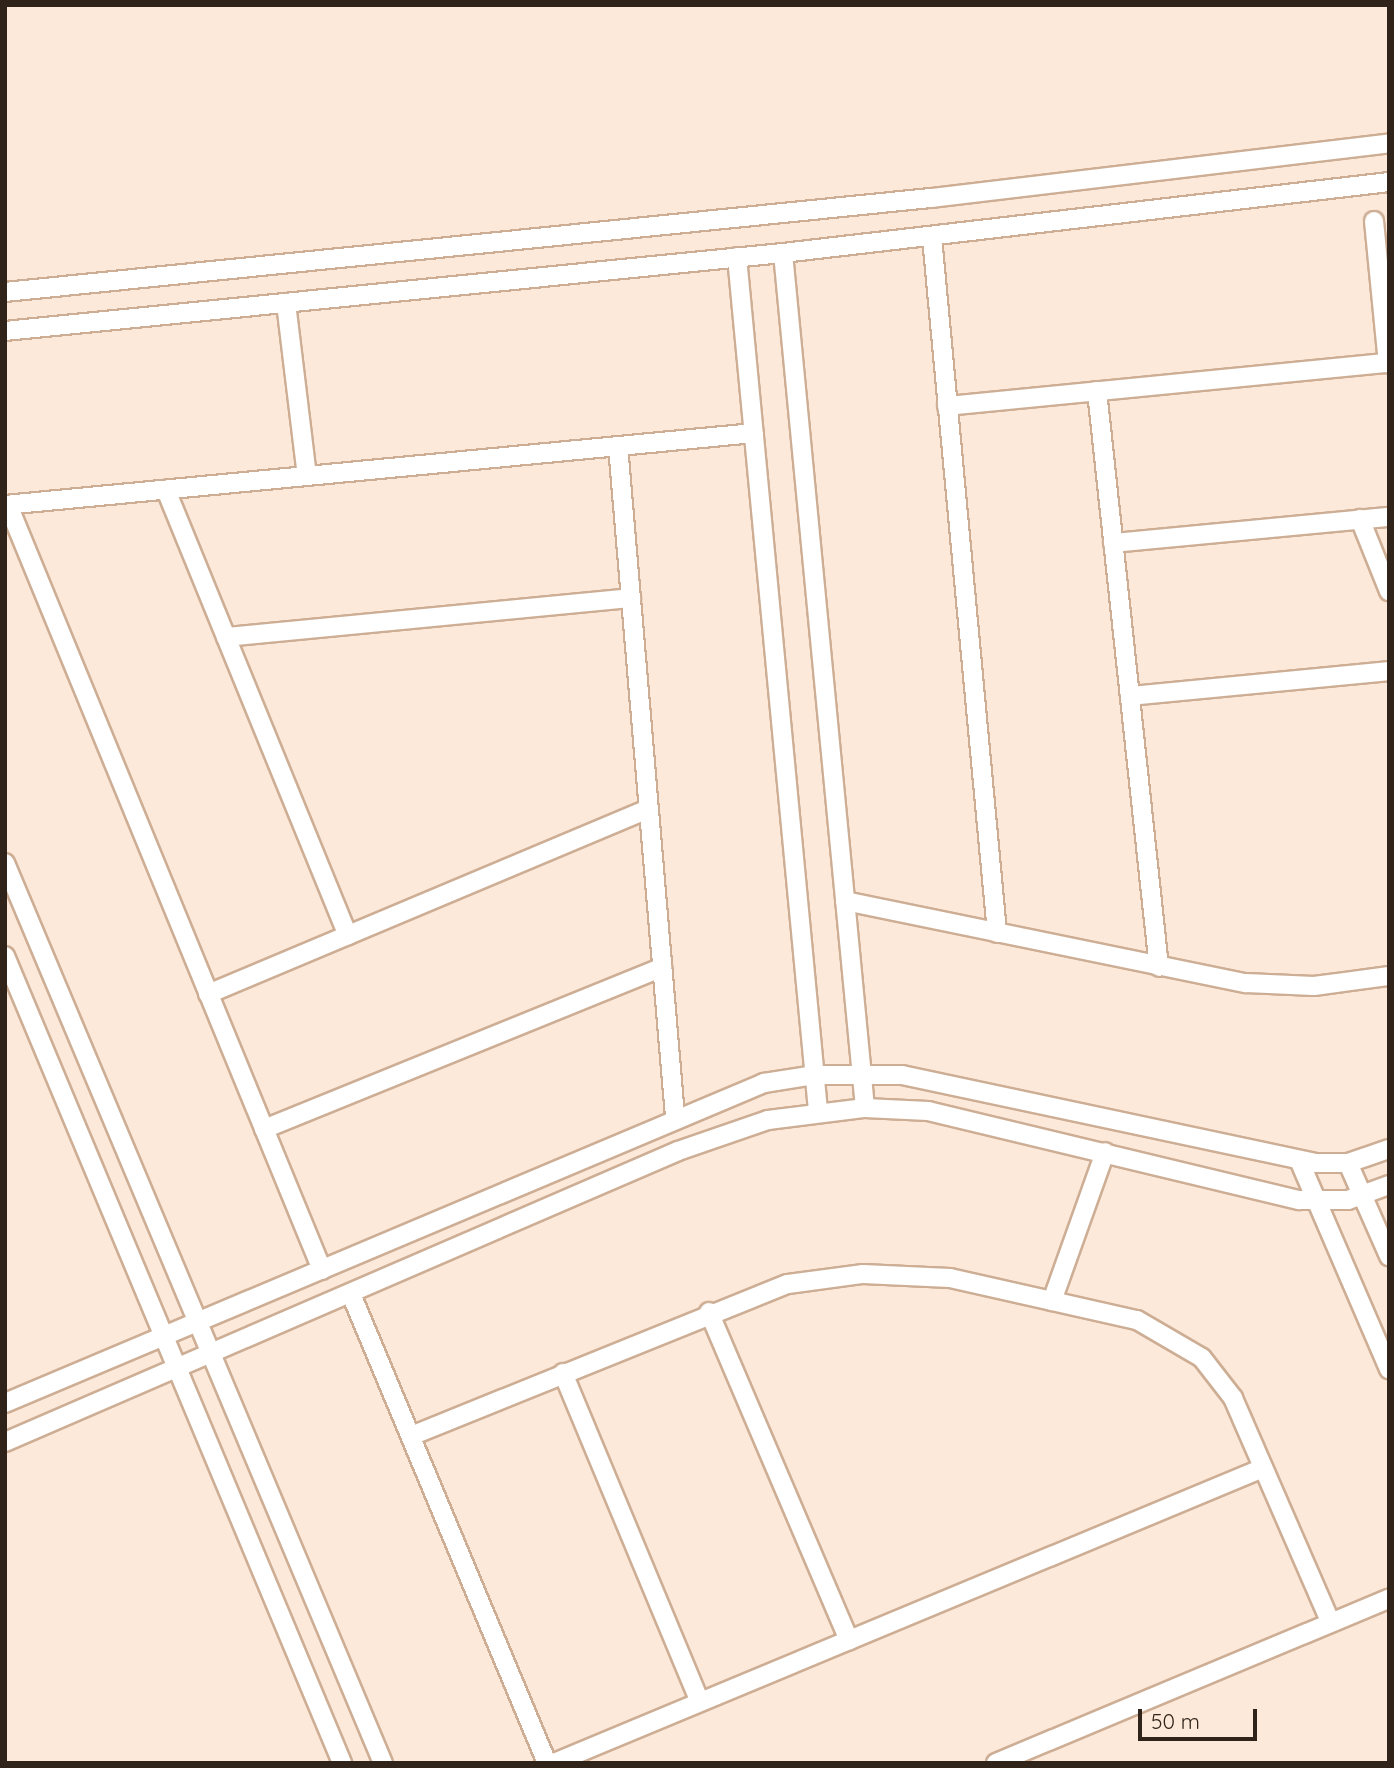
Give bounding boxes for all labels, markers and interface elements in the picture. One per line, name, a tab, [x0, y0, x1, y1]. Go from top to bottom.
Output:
scale bar	[1142, 1694, 1261, 1738]
text: 50 m	[1151, 1708, 1200, 1734]

